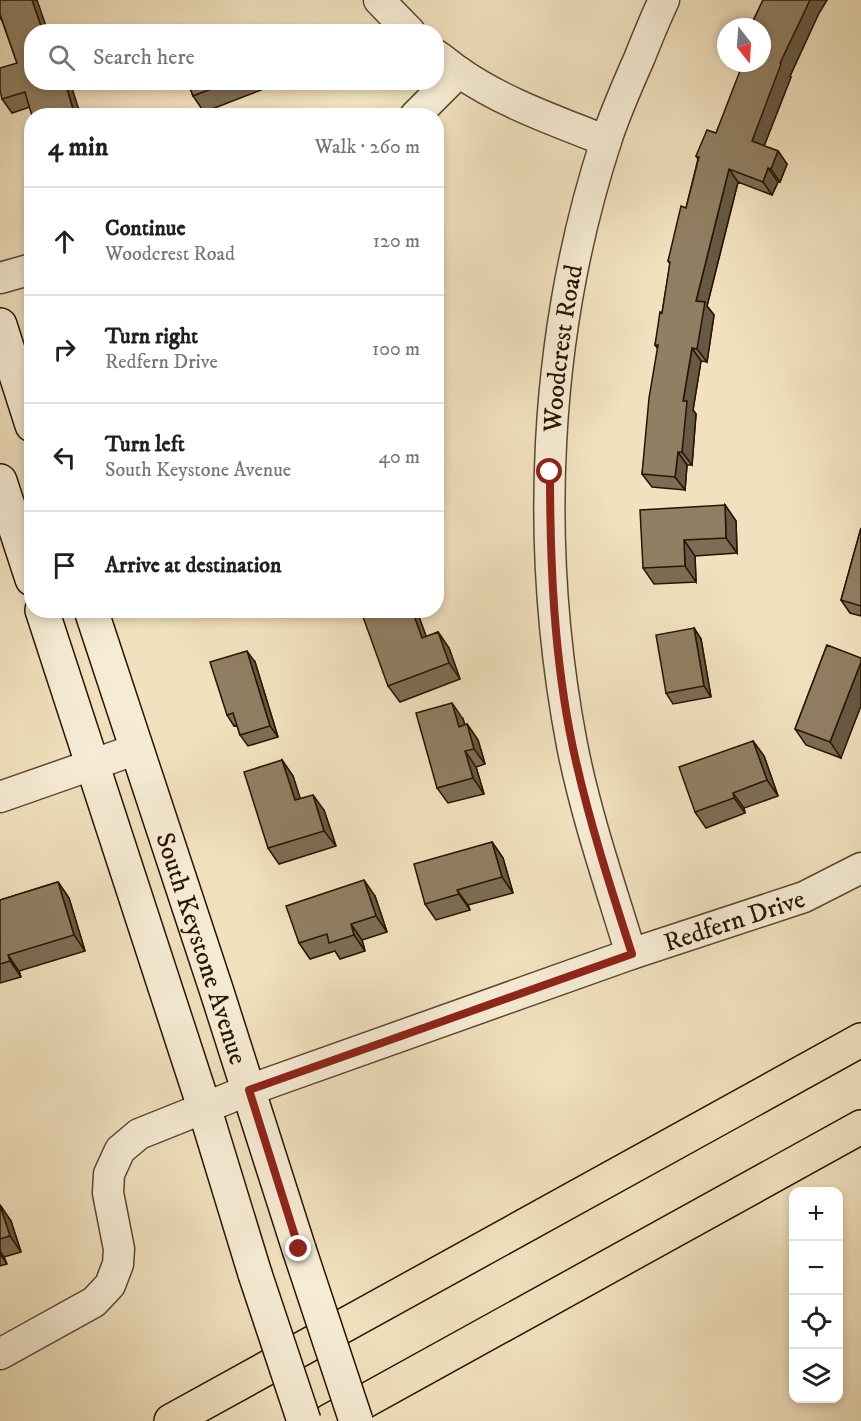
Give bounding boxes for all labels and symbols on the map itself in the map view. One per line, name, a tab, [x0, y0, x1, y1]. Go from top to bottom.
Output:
north arrow	[717, 18, 771, 72]
street label: Woodcrest Road	[537, 262, 591, 434]
route start	[536, 458, 562, 484]
street label: South Keystone Avenue	[148, 828, 254, 1069]
street label: Redfern Drive	[660, 883, 809, 960]
route end	[285, 1235, 311, 1261]

